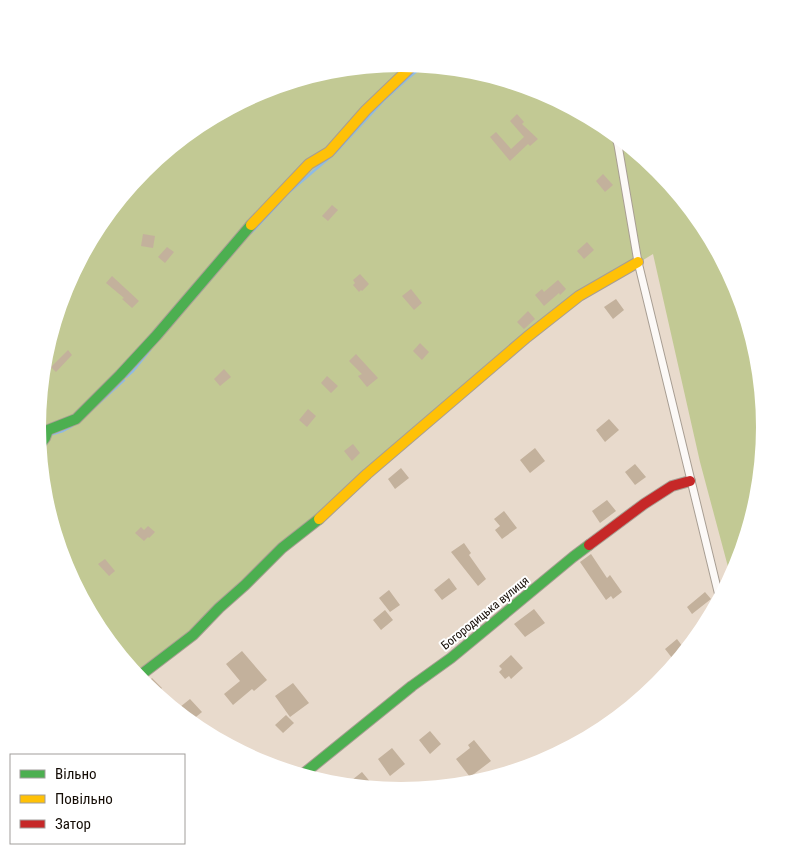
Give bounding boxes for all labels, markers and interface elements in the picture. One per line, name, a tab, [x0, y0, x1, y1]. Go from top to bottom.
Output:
street label: Богородицька вулиця	[438, 573, 532, 653]
legend	[10, 754, 185, 844]
text: Вільно	[55, 765, 97, 783]
text: Повільно	[55, 790, 113, 808]
text: Затор	[55, 815, 91, 833]

